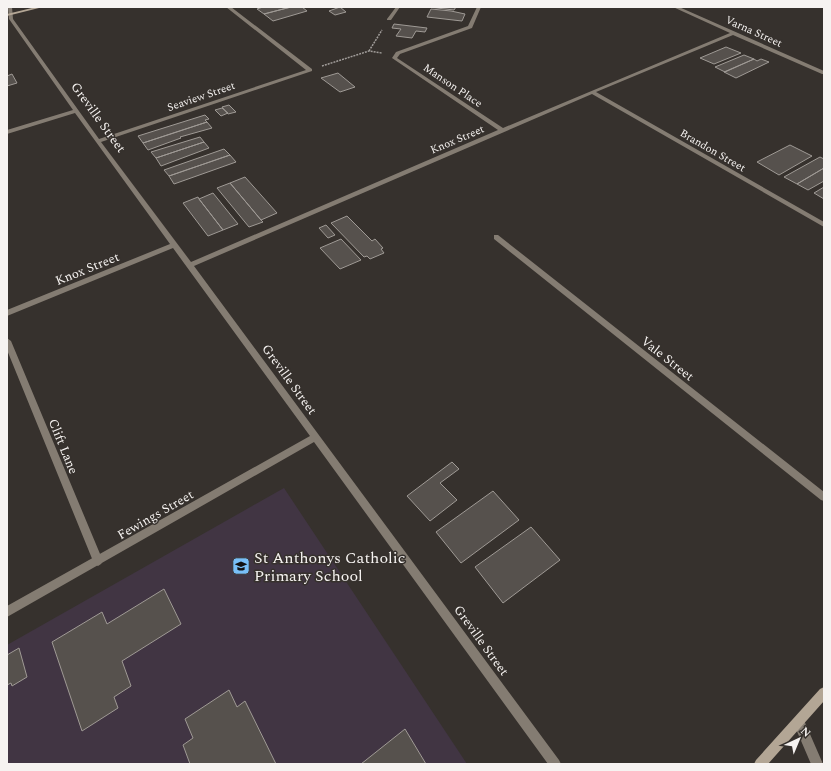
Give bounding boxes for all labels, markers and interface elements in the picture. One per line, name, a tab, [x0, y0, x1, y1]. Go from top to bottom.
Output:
street label: Varna Street	[723, 11, 785, 52]
street label: Manson Place	[420, 59, 486, 112]
street label: Seaview Street	[165, 77, 237, 116]
street label: Greville Street	[66, 78, 131, 157]
street label: Knox Street	[428, 120, 487, 158]
street label: Brandon Street	[677, 125, 749, 176]
street label: Knox Street	[52, 247, 123, 291]
street label: Vale Street	[637, 332, 699, 386]
street label: Greville Street	[257, 340, 322, 419]
street label: Clift Lane	[43, 416, 83, 477]
street label: Fewings Street	[114, 485, 198, 545]
place label: St Anthonys Catholic Primary School	[254, 546, 405, 588]
school or university icon: St Anthonys Catholic Primary School	[231, 556, 251, 576]
street label: Greville Street	[449, 601, 514, 680]
north arrow	[779, 719, 819, 759]
text: N	[796, 723, 815, 741]

